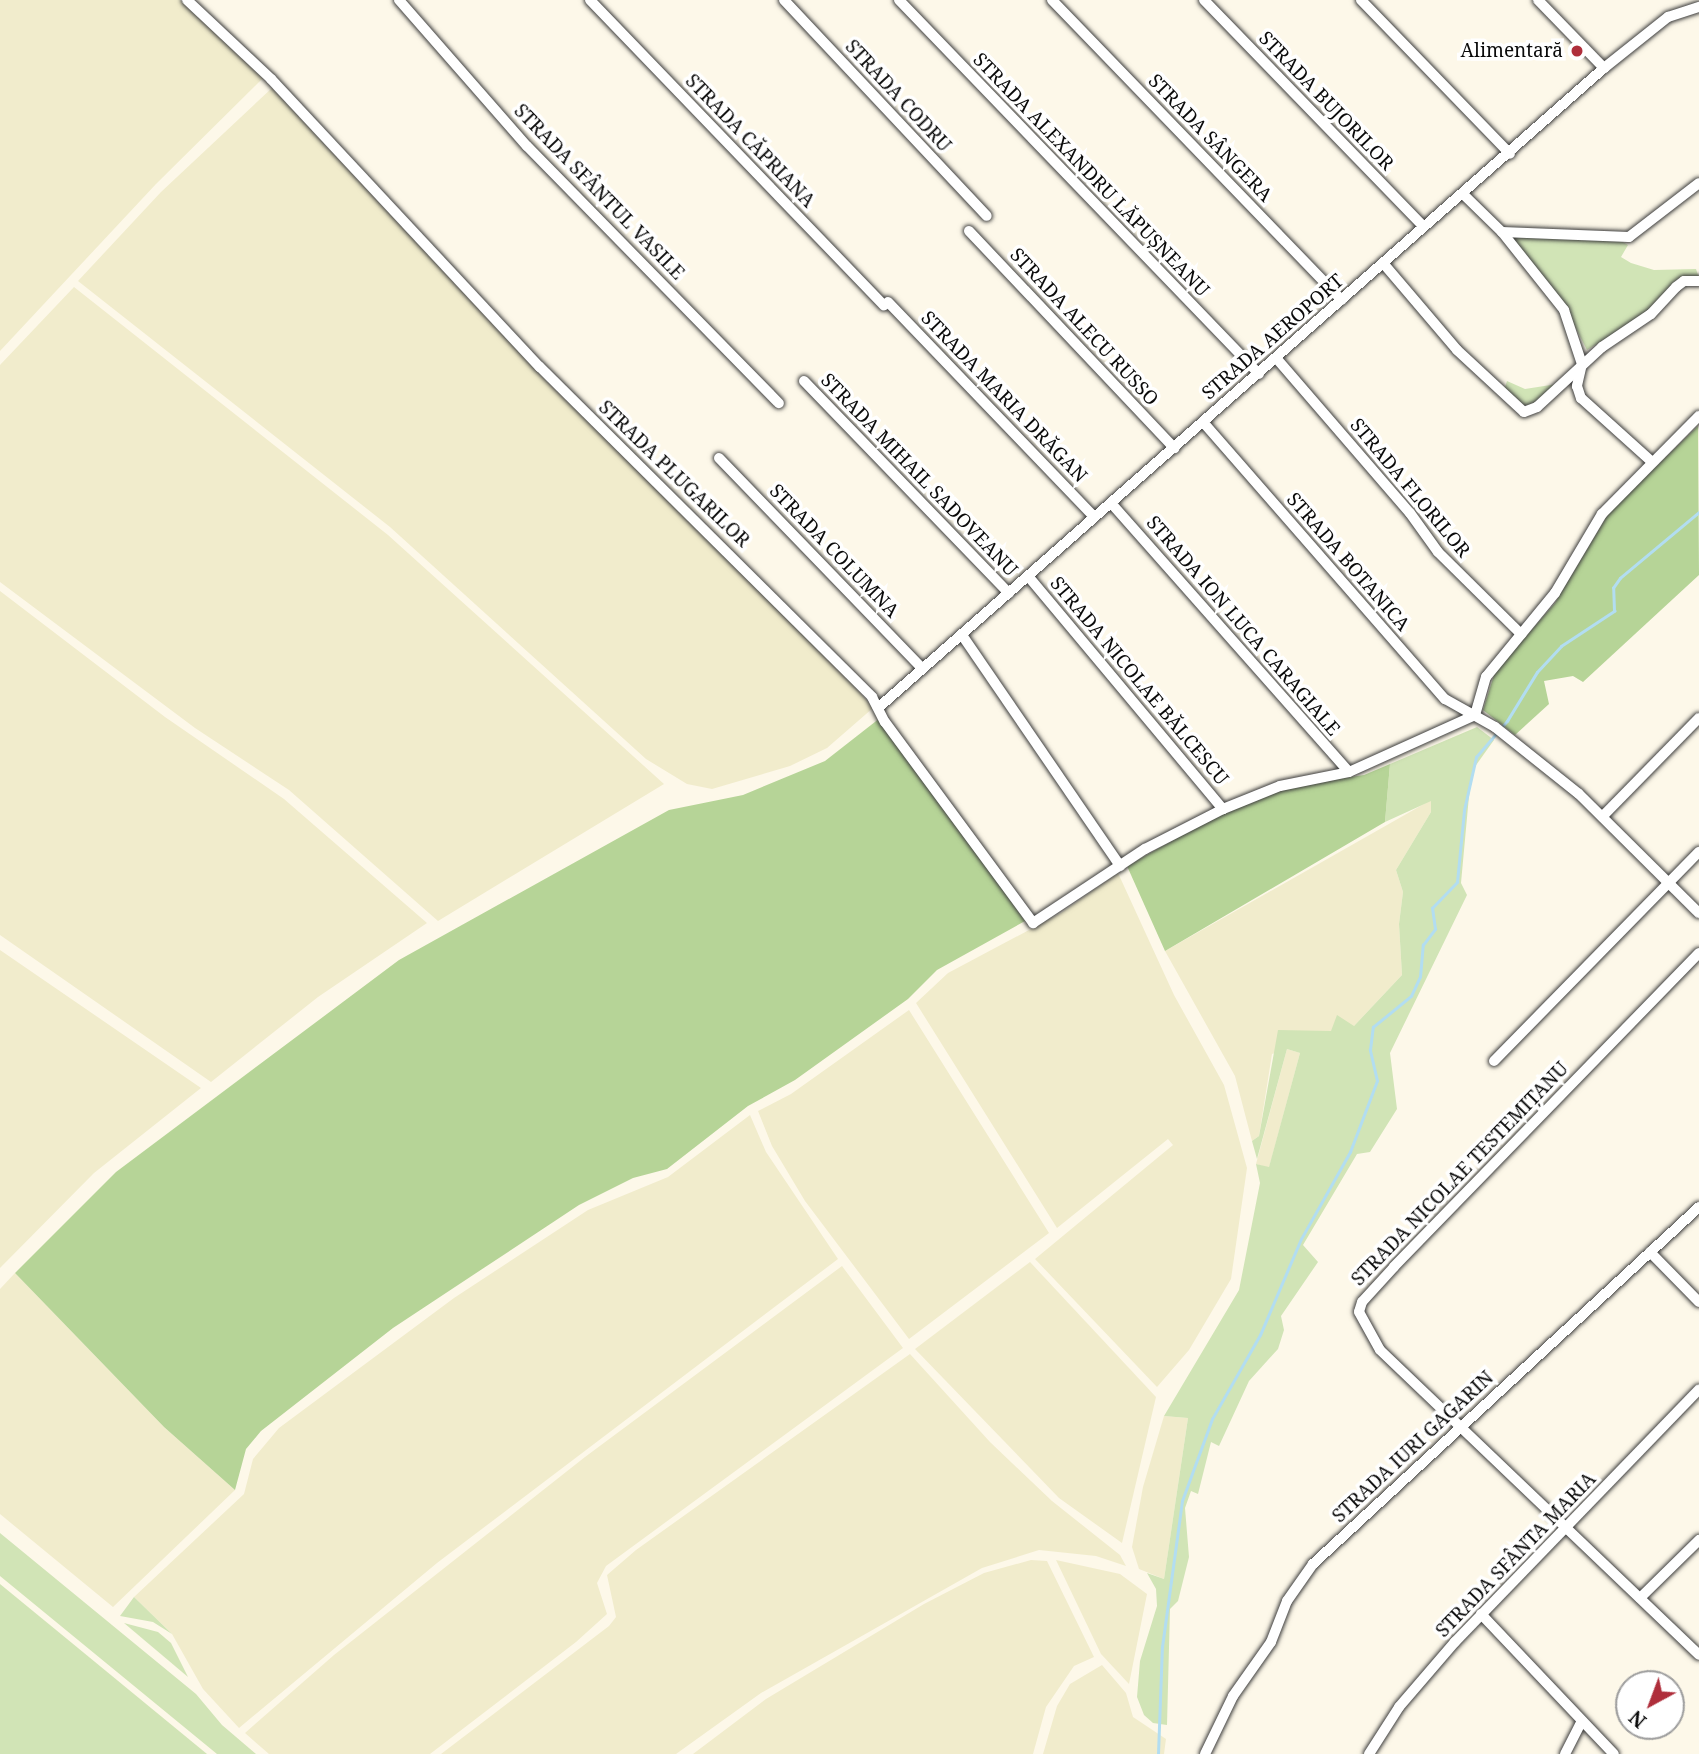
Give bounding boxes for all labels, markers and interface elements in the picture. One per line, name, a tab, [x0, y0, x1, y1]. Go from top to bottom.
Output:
street label: STRADA BUJORILOR	[1254, 27, 1398, 175]
street label: STRADA CODRU	[840, 35, 956, 157]
place label: Alimentară	[1461, 40, 1563, 62]
marker: Alimentară	[1569, 43, 1585, 59]
street label: STRADA ALEXANDRU LĂPUȘNEANU	[968, 48, 1214, 302]
street label: STRADA CĂPRIANA	[680, 70, 820, 212]
street label: STRADA SÂNGERA	[1143, 70, 1277, 206]
street label: STRADA SFÂNTUL VASILE	[509, 100, 689, 284]
street label: STRADA ALECU RUSSO	[1005, 243, 1163, 411]
street label: STRADA AEROPORT	[1198, 269, 1348, 405]
street label: STRADA MARIA DRĂGAN	[916, 307, 1092, 487]
street label: STRADA MIHAIL SADOVEANU	[816, 369, 1022, 581]
street label: STRADA PLUGARILOR	[594, 396, 754, 552]
street label: STRADA FLORILOR	[1345, 414, 1475, 562]
street label: STRADA COLUMNA	[765, 480, 903, 622]
street label: STRADA BOTANICA	[1282, 488, 1414, 636]
street label: STRADA ION LUCA CARAGIALE	[1141, 512, 1345, 740]
street label: STRADA NICOLAE BĂLCESCU	[1045, 572, 1233, 790]
street label: STRADA NICOLAE TESTEMIȚANU	[1347, 1057, 1573, 1291]
street label: STRADA IURI GAGARIN	[1328, 1366, 1498, 1528]
street label: STRADA SFÂNTA MARIA	[1431, 1468, 1601, 1642]
north arrow	[1615, 1670, 1685, 1740]
text: N	[1623, 1705, 1652, 1734]

